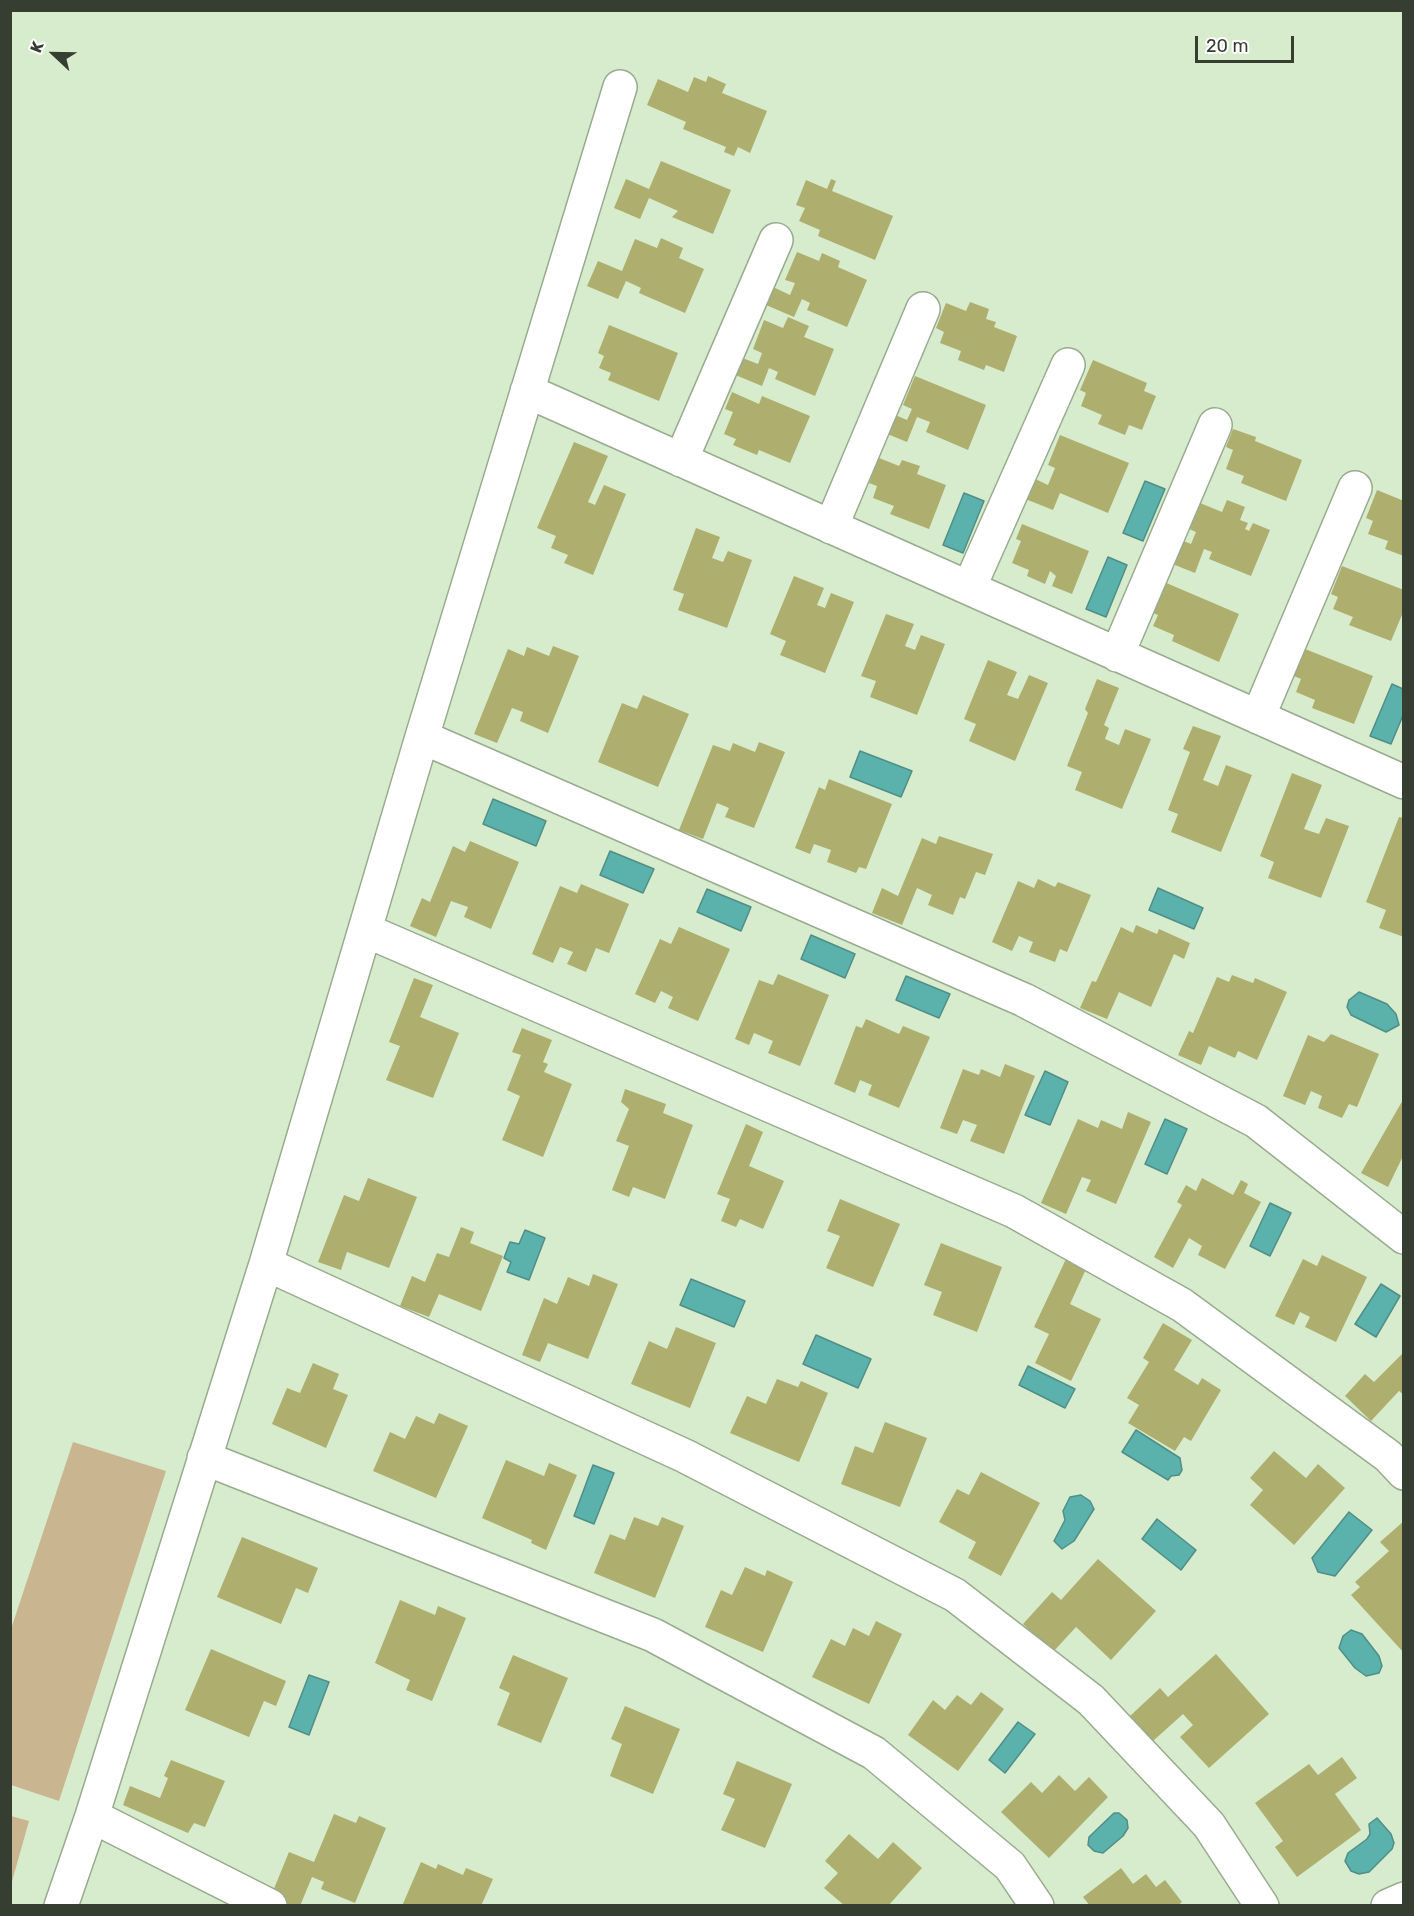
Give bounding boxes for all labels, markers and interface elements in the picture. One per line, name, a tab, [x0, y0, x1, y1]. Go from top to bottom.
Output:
north arrow	[24, 24, 84, 84]
scale bar	[1198, 24, 1297, 62]
text: 20 m	[1206, 35, 1248, 57]
text: K	[26, 39, 48, 56]

